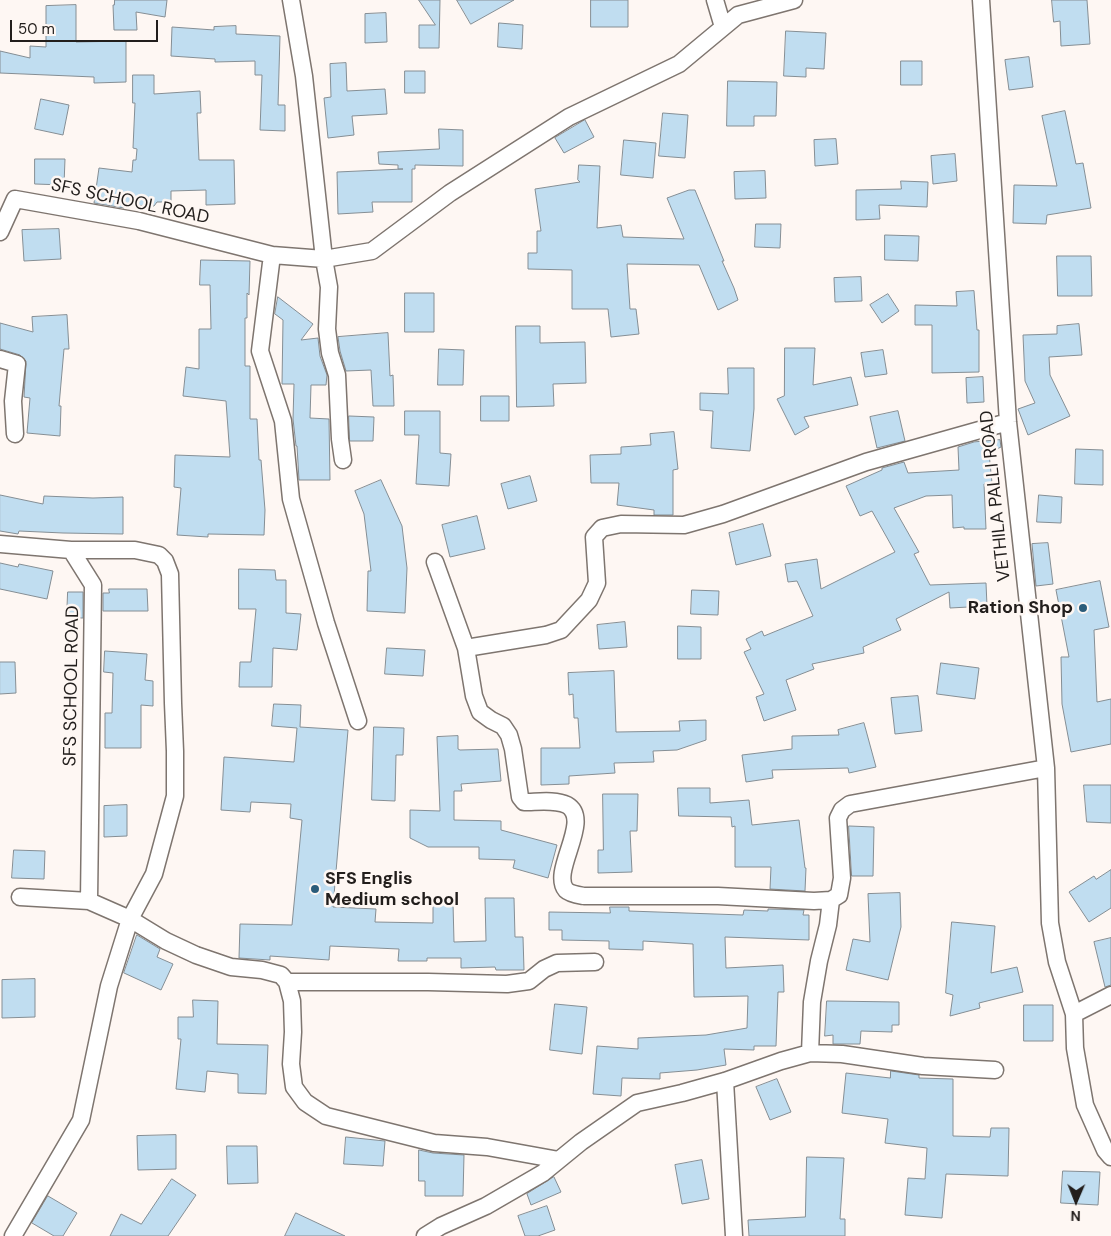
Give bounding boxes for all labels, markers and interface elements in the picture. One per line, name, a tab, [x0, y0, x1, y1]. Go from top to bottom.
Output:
scale bar	[12, 10, 160, 42]
text: 50 m	[18, 19, 55, 39]
street label: SFS SCHOOL ROAD	[49, 175, 211, 229]
street label: VETHILA PALLI ROAD	[976, 409, 1016, 583]
place label: Ration Shop	[968, 597, 1073, 619]
marker: Ration Shop	[1077, 602, 1089, 614]
street label: SFS SCHOOL ROAD	[60, 605, 84, 767]
place label: SFS Englis Medium school	[325, 868, 459, 911]
marker: SFS Englis Medium school	[309, 883, 321, 895]
north arrow	[1051, 1176, 1101, 1226]
text: N	[1070, 1207, 1081, 1225]

